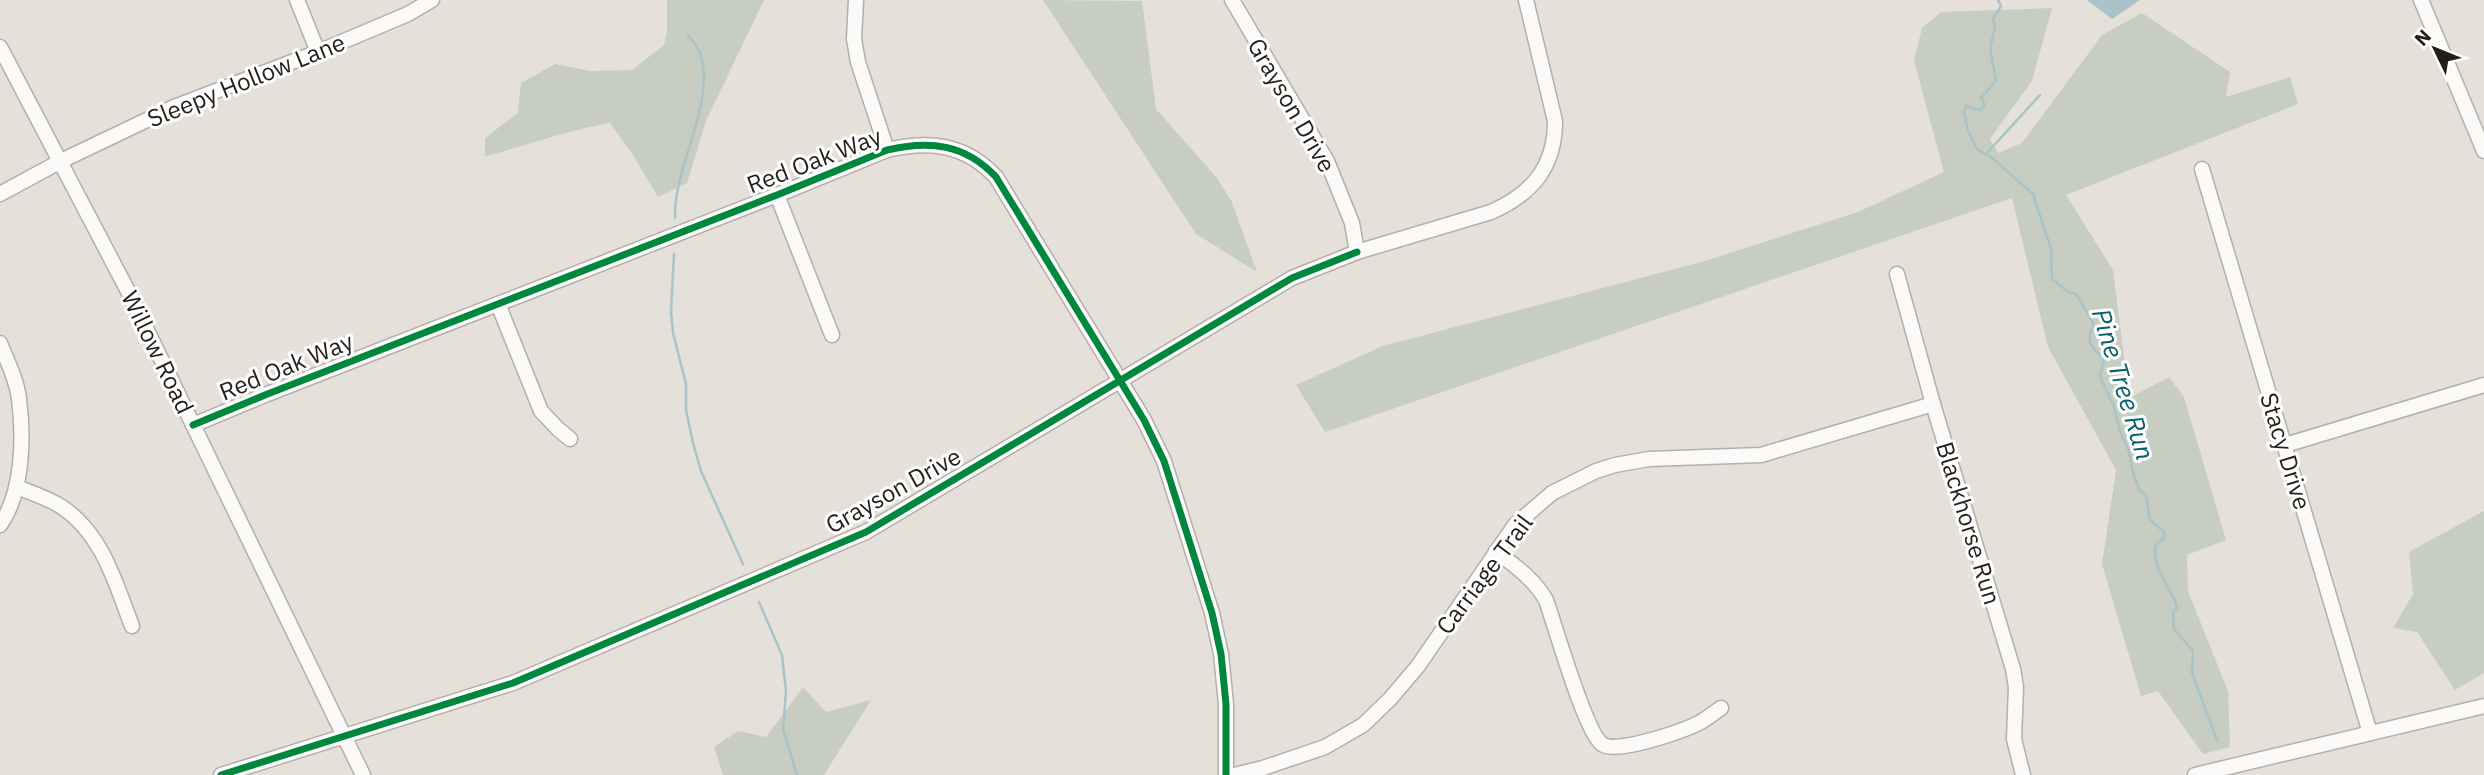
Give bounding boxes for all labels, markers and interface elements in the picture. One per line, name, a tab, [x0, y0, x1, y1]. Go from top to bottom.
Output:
north arrow	[2400, 14, 2470, 84]
text: N	[2409, 24, 2436, 51]
street label: Sleepy Hollow Lane	[142, 26, 350, 134]
street label: Grayson Drive	[1241, 32, 1343, 178]
street label: Red Oak Way	[742, 120, 886, 200]
street label: Willow Road	[114, 285, 202, 419]
water label: Pine Tree Run	[2085, 304, 2163, 464]
street label: Red Oak Way	[214, 325, 358, 407]
street label: Stacy Drive	[2253, 389, 2319, 513]
street label: Blackhorse Run	[1929, 438, 2009, 608]
street label: Grayson Drive	[820, 440, 966, 540]
street label: Carriage Trail	[1428, 508, 1540, 640]

